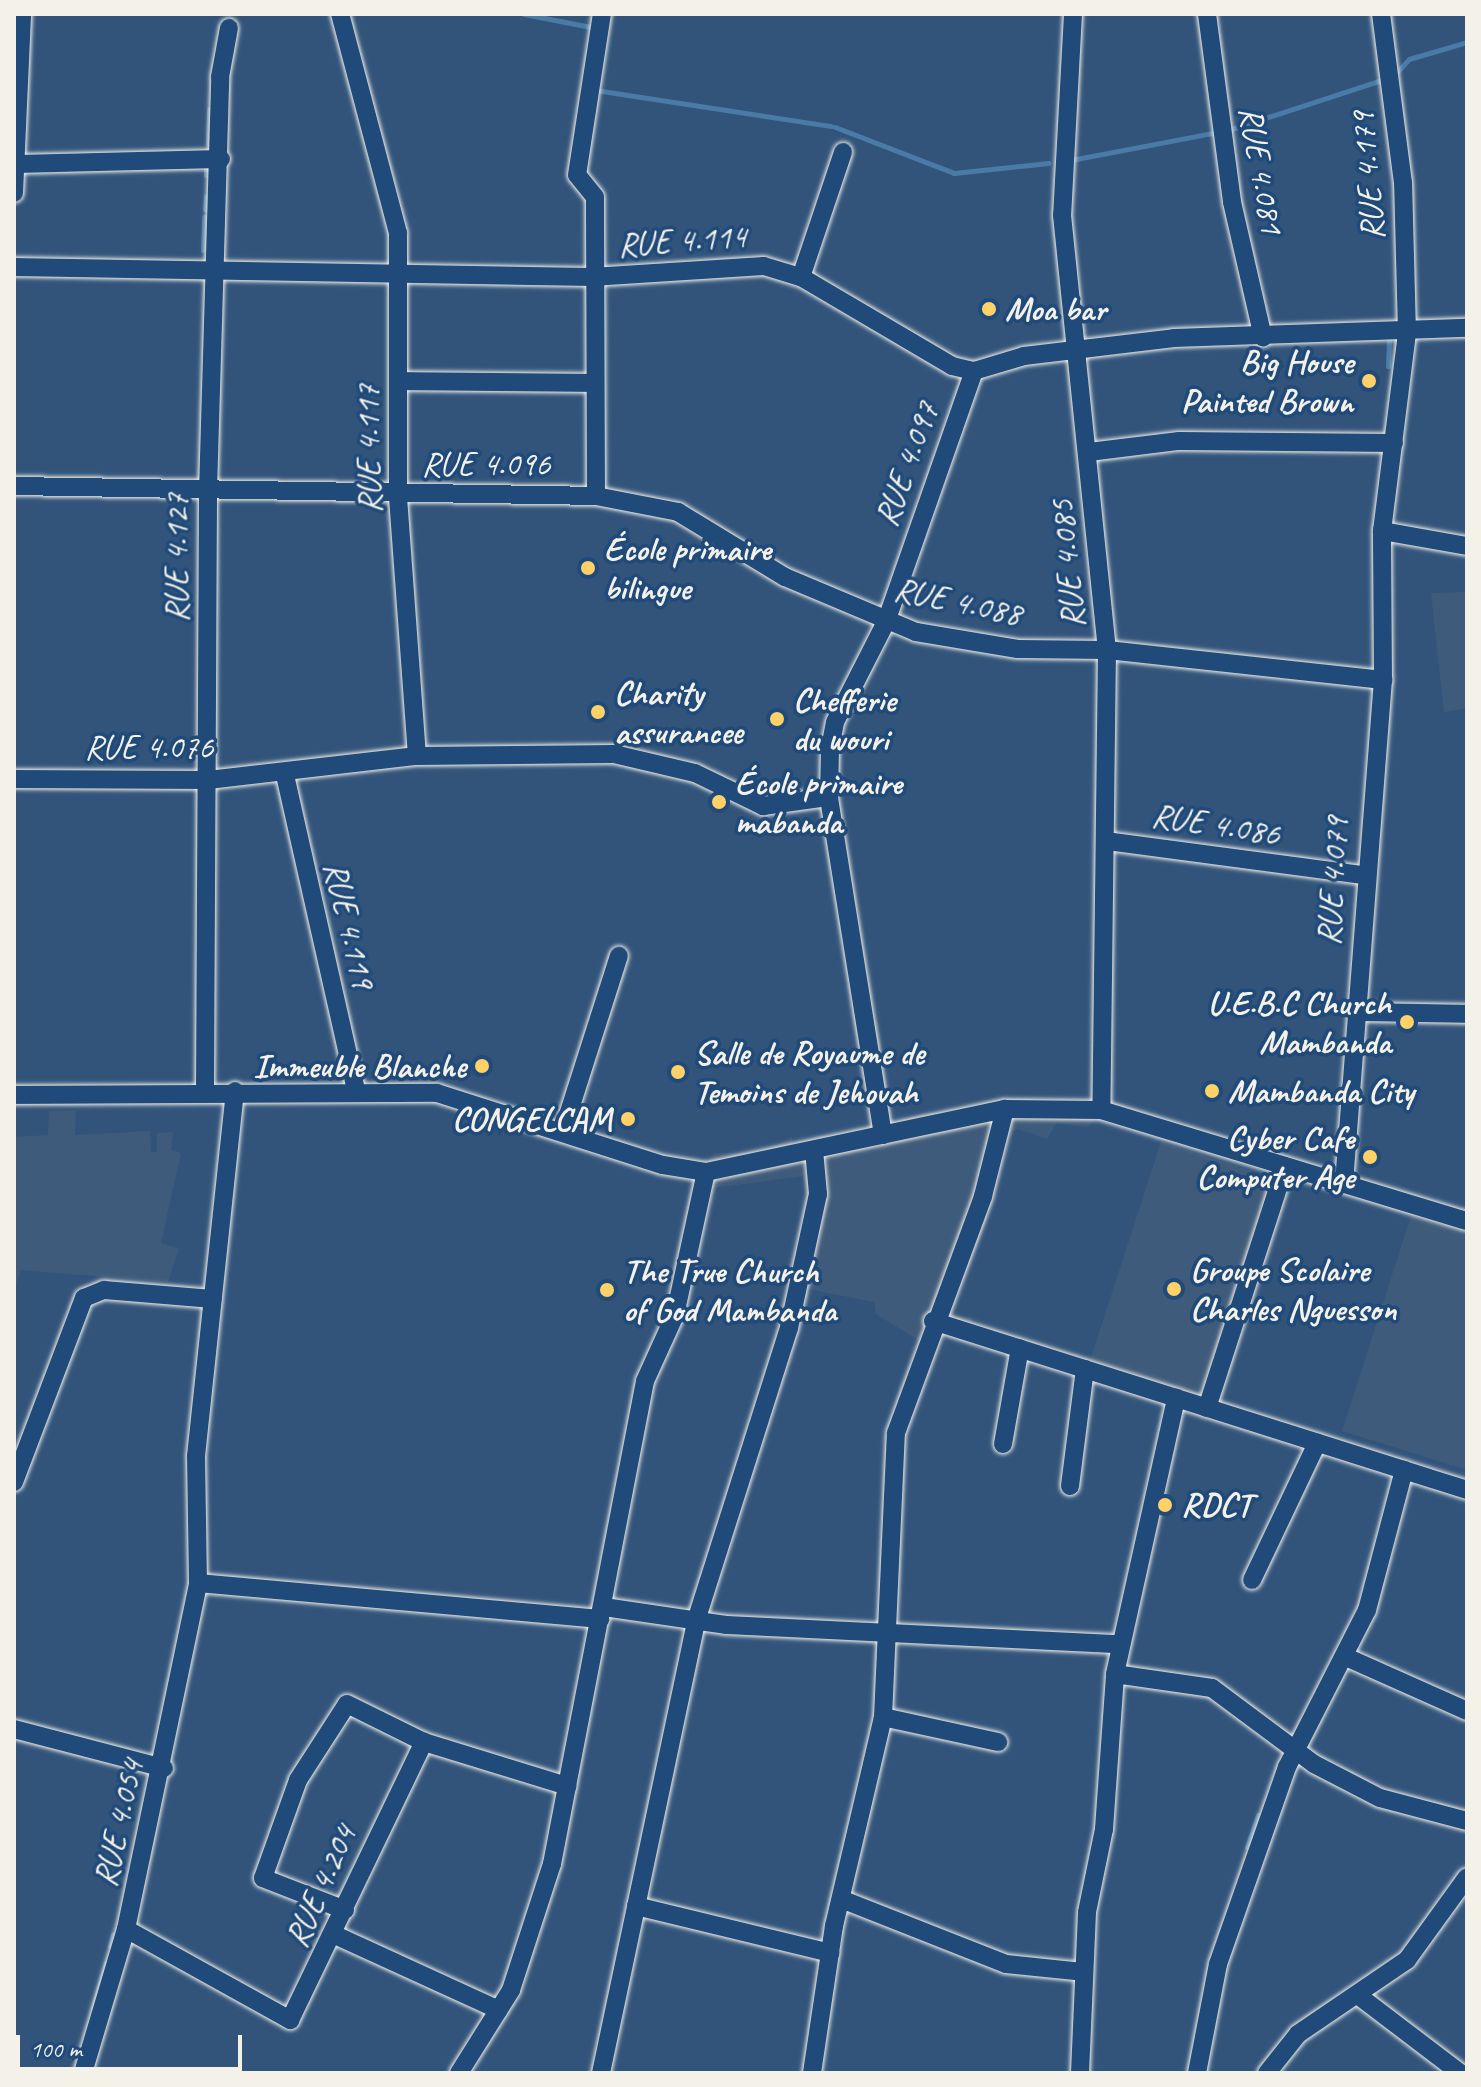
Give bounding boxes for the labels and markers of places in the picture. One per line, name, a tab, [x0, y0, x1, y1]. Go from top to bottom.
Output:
place label: Moa bar	[1005, 289, 1106, 329]
marker: Moa bar	[980, 300, 998, 318]
place label: Big House Painted Brown	[1181, 341, 1353, 420]
marker: Big House Painted Brown	[1360, 372, 1378, 390]
place label: École primaire bilingue	[604, 528, 768, 608]
marker: École primaire bilingue	[579, 559, 597, 577]
place label: Charity assurancee	[614, 672, 743, 752]
place label: Chefferie du wouri	[793, 679, 895, 758]
marker: Charity assurancee	[589, 703, 607, 721]
marker: Chefferie du wouri	[768, 710, 786, 728]
place label: École primaire mabanda	[735, 762, 899, 842]
marker: École primaire mabanda	[710, 793, 728, 811]
place label: U.E.B.C Church Mambanda	[1208, 982, 1391, 1062]
marker: U.E.B.C Church Mambanda	[1398, 1013, 1416, 1031]
place label: Salle de Royaume de Temoins de Jehovah	[694, 1032, 924, 1112]
place label: Immeuble Blanche	[252, 1046, 466, 1086]
marker: Immeuble Blanche	[473, 1057, 491, 1075]
marker: Salle de Royaume de Temoins de Jehovah	[669, 1063, 687, 1081]
place label: Mambanda City	[1228, 1071, 1414, 1111]
marker: Mambanda City	[1203, 1082, 1221, 1100]
place label: CONGELCAM	[452, 1099, 612, 1139]
marker: CONGELCAM	[619, 1110, 637, 1128]
place label: Cyber Cafe Computer Age	[1197, 1117, 1354, 1196]
marker: Cyber Cafe Computer Age	[1361, 1148, 1379, 1166]
place label: Groupe Scolaire Charles Nguesson	[1190, 1249, 1397, 1328]
place label: The True Church of God Mambanda	[623, 1250, 837, 1330]
marker: Groupe Scolaire Charles Nguesson	[1165, 1280, 1183, 1298]
marker: The True Church of God Mambanda	[598, 1281, 616, 1299]
place label: RDCT	[1181, 1485, 1252, 1525]
marker: RDCT	[1156, 1496, 1174, 1514]

